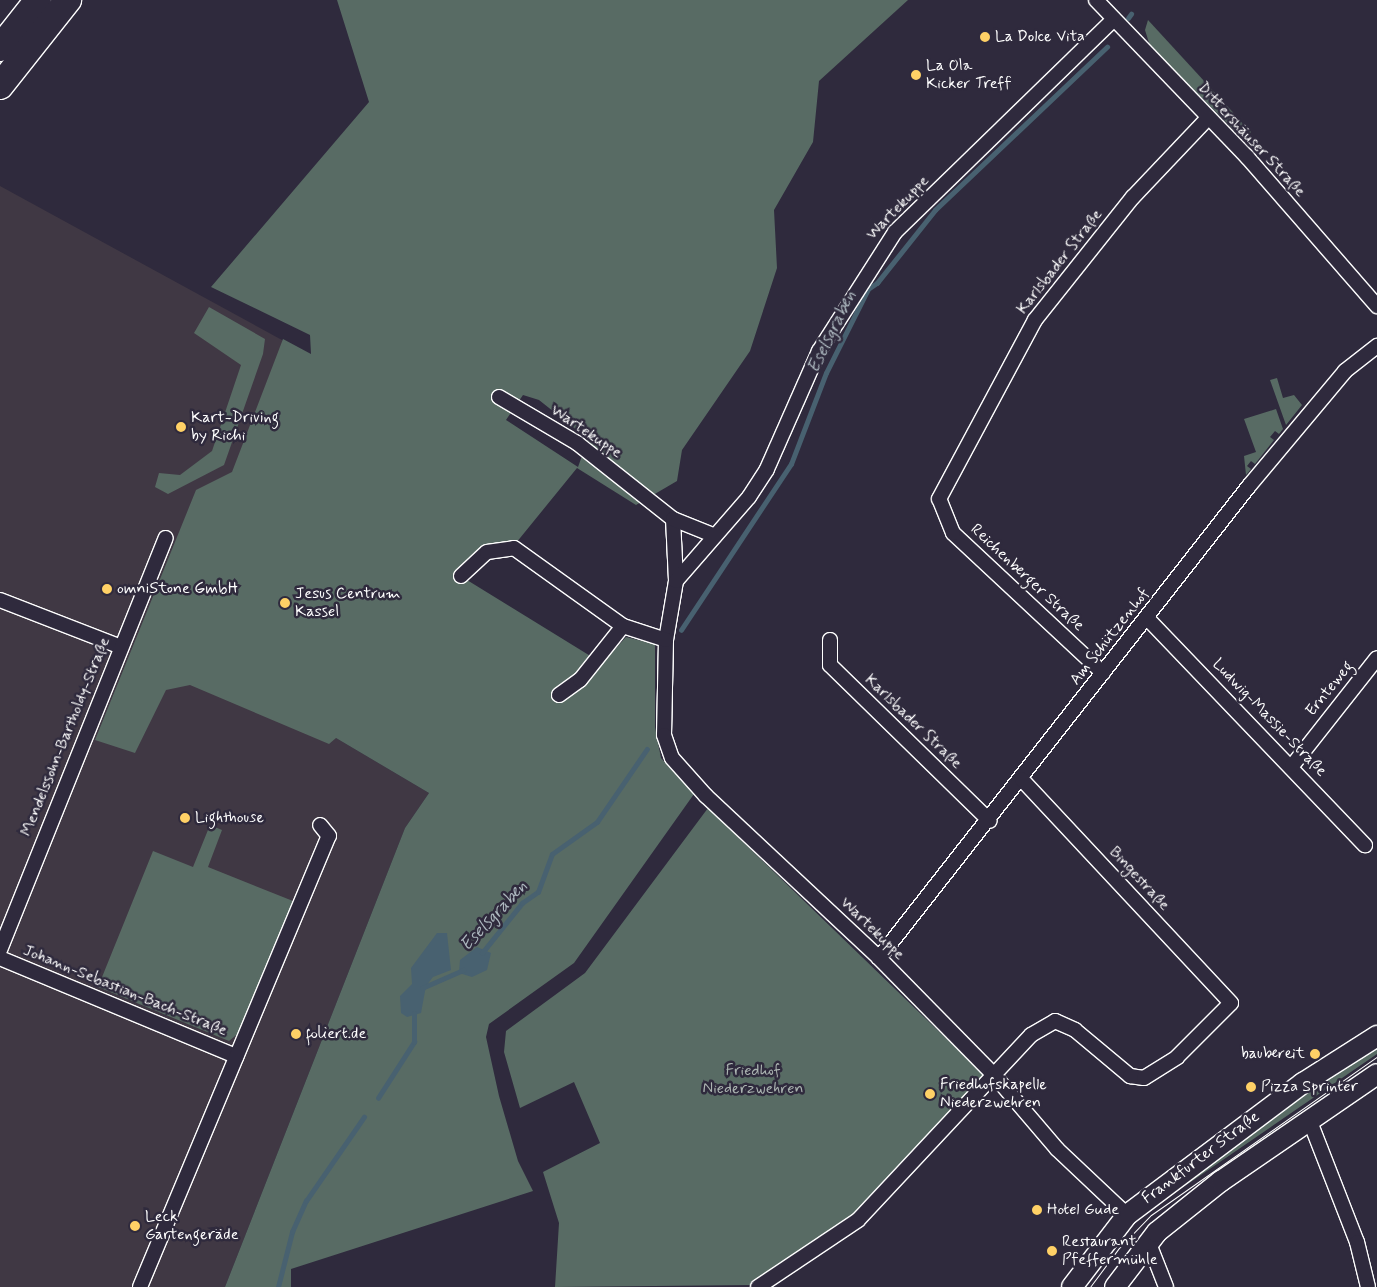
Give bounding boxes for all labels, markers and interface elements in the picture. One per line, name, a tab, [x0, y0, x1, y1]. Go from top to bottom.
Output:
place label: La Dolce Vita	[995, 27, 1084, 47]
marker: La Dolce Vita	[979, 31, 991, 43]
place label: La Ola Kicker Treff	[926, 56, 1008, 94]
marker: La Ola Kicker Treff	[910, 69, 922, 81]
street label: Dittershäuser Straße	[1194, 80, 1308, 200]
street label: Wartekuppe	[863, 172, 933, 244]
street label: Karlsbader Straße	[1013, 206, 1107, 318]
water label: Eselsgraben	[803, 287, 861, 377]
street label: Wartekuppe	[547, 401, 625, 463]
place label: Kart-Driving by Richi	[191, 408, 279, 446]
marker: Kart-Driving by Richi	[175, 421, 187, 433]
street label: Reichenberger Straße	[966, 520, 1088, 636]
place label: omniStone GmbH	[117, 579, 239, 599]
marker: omniStone GmbH	[101, 583, 113, 595]
place label: Jesus Centrum Kassel	[295, 584, 399, 622]
street label: Am Schützenhof	[1066, 584, 1154, 690]
marker: Jesus Centrum Kassel	[279, 597, 291, 609]
street label: Mendelssohn-Bartholdy-Straße	[17, 635, 115, 839]
street label: Ludwig-Massie-Straße	[1208, 655, 1330, 781]
street label: Ernteweg	[1302, 658, 1358, 720]
street label: Karlsbader Straße	[860, 671, 966, 773]
place label: Lighthouse	[195, 808, 264, 828]
marker: Lighthouse	[179, 812, 191, 824]
street label: Bingestraße	[1105, 843, 1173, 915]
water label: Eselsgraben	[456, 876, 532, 956]
street label: Wartekuppe	[836, 894, 908, 964]
street label: Johann-Sebastian-Bach-Straße	[20, 941, 230, 1041]
place label: foliert.de	[306, 1024, 366, 1044]
marker: foliert.de	[290, 1028, 302, 1040]
place label: baubereit	[1241, 1044, 1305, 1064]
marker: baubereit	[1309, 1048, 1321, 1060]
park label: Friedhof Niederzwehren	[703, 1061, 803, 1099]
place label: Friedhofskapelle Niederzwehren	[940, 1075, 1047, 1113]
place label: Pizza Sprinter	[1261, 1077, 1358, 1097]
marker: Pizza Sprinter	[1245, 1081, 1257, 1093]
marker: Friedhofskapelle Niederzwehren	[924, 1088, 936, 1100]
street label: Frankfurter Straße	[1140, 1108, 1262, 1208]
place label: Hotel Gude	[1047, 1200, 1117, 1220]
marker: Hotel Gude	[1031, 1204, 1043, 1216]
place label: Leck Gartengeräde	[145, 1207, 239, 1245]
marker: Leck Gartengeräde	[129, 1220, 141, 1232]
place label: Restaurant Pfeffermühle	[1062, 1232, 1158, 1270]
marker: Restaurant Pfeffermühle	[1046, 1245, 1058, 1257]

